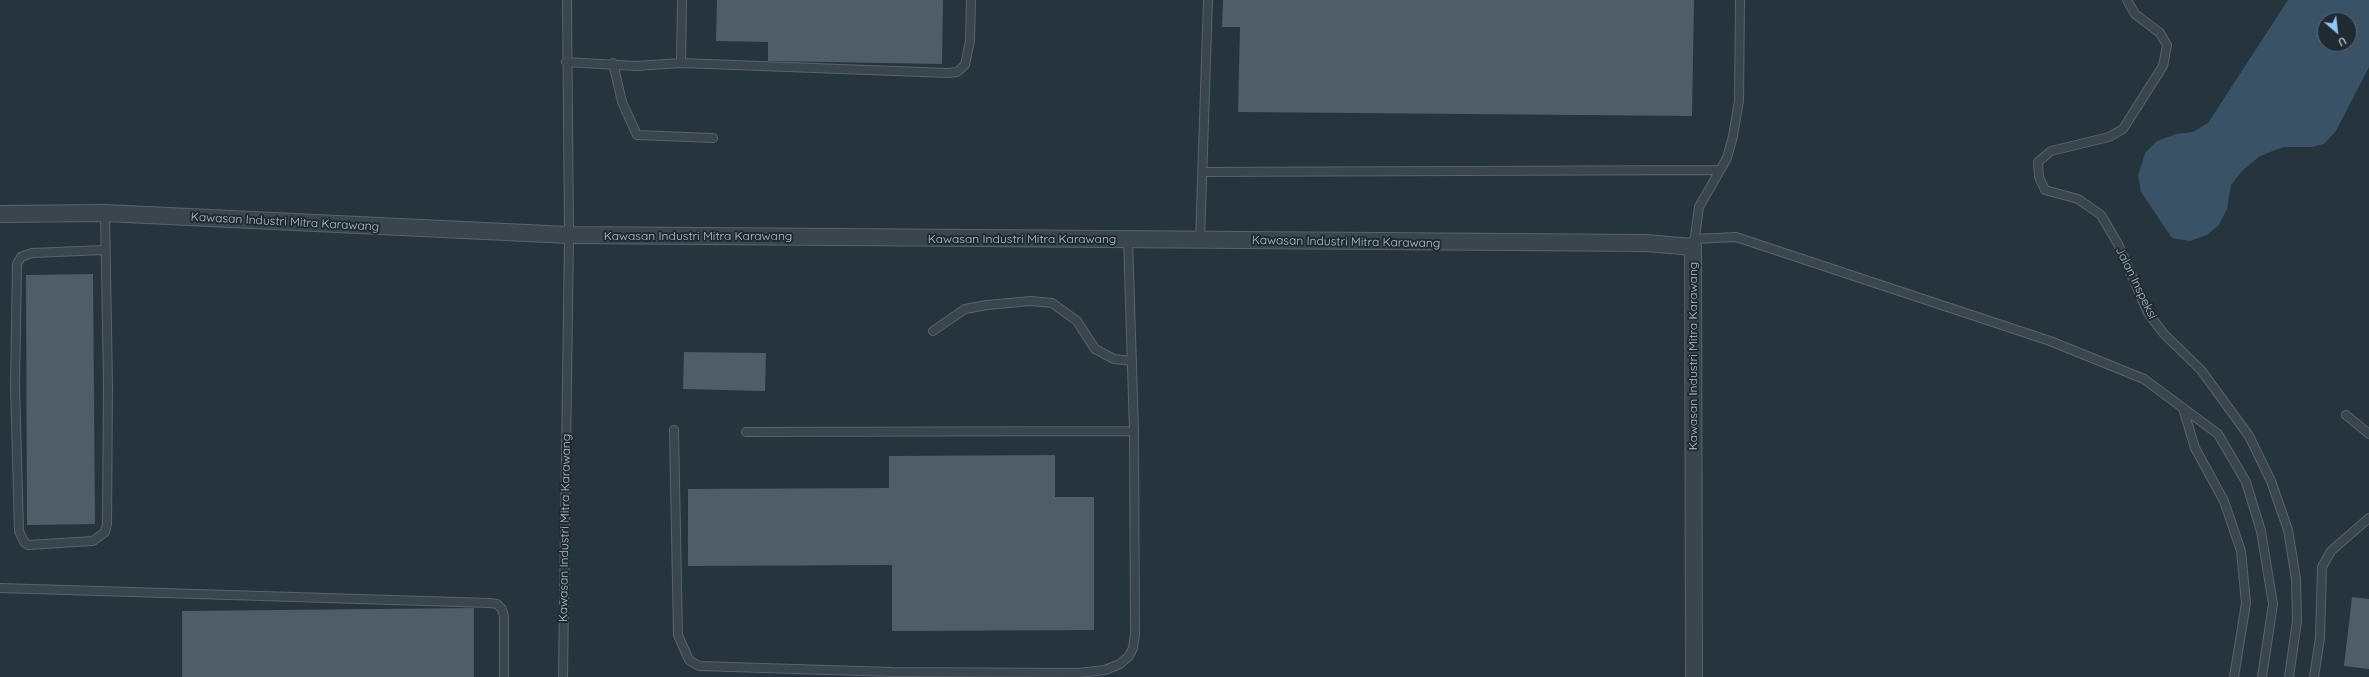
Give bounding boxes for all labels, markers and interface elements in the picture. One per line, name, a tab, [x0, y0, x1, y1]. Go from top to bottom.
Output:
north arrow	[2317, 12, 2357, 52]
text: U	[2335, 34, 2349, 50]
street label: Kawasan Industri Mitra Karawang	[190, 210, 380, 234]
street label: Kawasan Industri Mitra Karawang	[604, 229, 792, 243]
street label: Kawasan Industri Mitra Karawang	[928, 232, 1116, 246]
street label: Kawasan Industri Mitra Karawang	[1252, 233, 1440, 251]
street label: Jalan Inspeksi	[2112, 245, 2160, 321]
street label: Kawasan Industri Mitra Karawang	[1686, 262, 1700, 450]
street label: Kawasan Industri Mitra Karawang	[556, 434, 574, 622]

